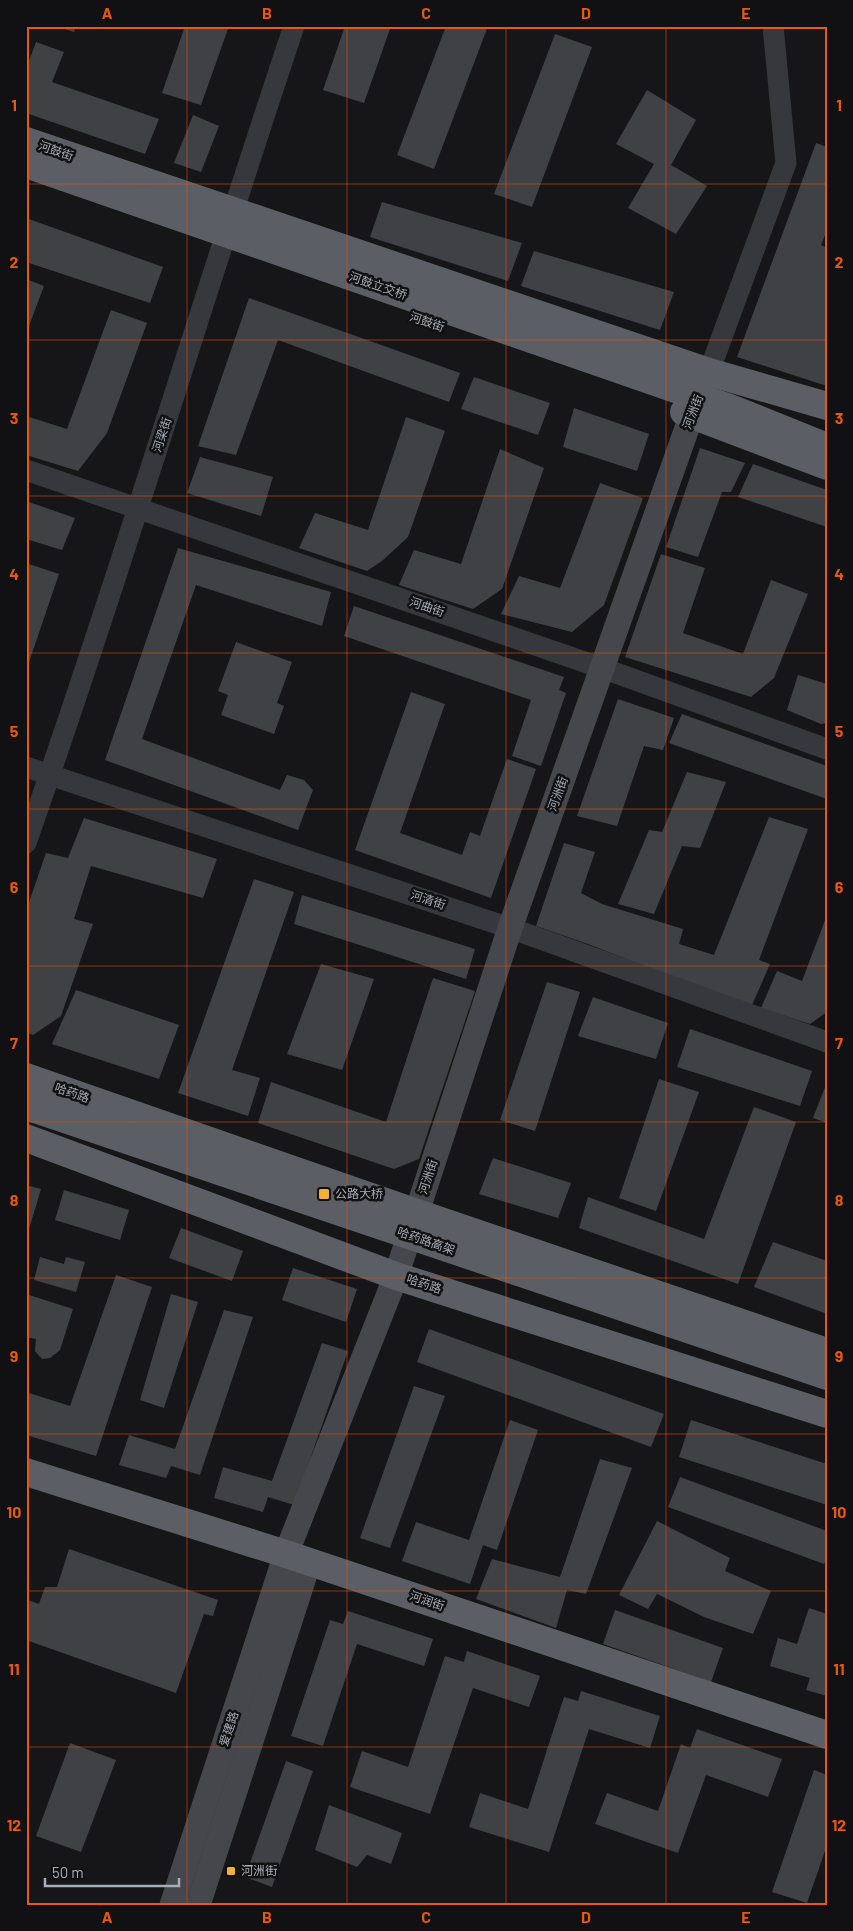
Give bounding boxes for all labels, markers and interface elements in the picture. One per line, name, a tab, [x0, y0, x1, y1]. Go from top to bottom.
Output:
text: A	[102, 3, 113, 22]
text: B	[262, 3, 272, 22]
text: C	[421, 3, 431, 22]
text: D	[581, 3, 591, 22]
text: E	[741, 3, 751, 22]
text: 1	[11, 95, 17, 114]
text: 1	[836, 95, 842, 114]
street label: 河鼓街	[37, 138, 76, 163]
text: 2	[10, 252, 19, 271]
text: 2	[835, 252, 844, 271]
street label: 河鼓立交桥	[348, 269, 409, 301]
street label: 河鼓街	[408, 309, 447, 334]
street label: 河洲街	[679, 392, 705, 431]
text: 3	[10, 408, 18, 427]
text: 3	[835, 408, 843, 427]
street label: 河梁街	[149, 415, 173, 454]
text: 4	[9, 564, 19, 583]
text: 4	[834, 564, 844, 583]
street label: 河曲街	[408, 594, 447, 619]
text: 5	[10, 721, 19, 740]
text: 5	[835, 721, 844, 740]
street label: 河洲街	[544, 774, 570, 813]
text: 6	[10, 877, 19, 896]
text: 6	[835, 877, 844, 896]
street label: 河清街	[409, 887, 448, 911]
text: 7	[10, 1033, 18, 1052]
text: 7	[835, 1033, 843, 1052]
street label: 哈药路	[53, 1080, 92, 1105]
street label: 河洲街	[415, 1157, 439, 1196]
place label: 公路大桥	[335, 1186, 383, 1200]
marker: 公路大桥	[317, 1187, 331, 1201]
text: 8	[10, 1190, 19, 1209]
text: 8	[835, 1190, 844, 1209]
street label: 哈药路高架	[396, 1224, 457, 1256]
street label: 哈药路	[405, 1271, 444, 1295]
text: 9	[10, 1346, 18, 1365]
text: 9	[835, 1346, 843, 1365]
text: 10	[7, 1502, 21, 1521]
text: 10	[832, 1502, 846, 1521]
street label: 河润街	[408, 1588, 447, 1613]
text: 11	[8, 1659, 20, 1678]
text: 11	[833, 1659, 845, 1678]
street label: 爱建路	[216, 1709, 240, 1748]
text: 12	[7, 1815, 21, 1834]
text: 12	[832, 1815, 846, 1834]
scale bar	[45, 1856, 179, 1888]
text: 50 m	[52, 1863, 84, 1881]
place label: 河洲街	[241, 1863, 277, 1877]
marker: 河洲街	[225, 1865, 237, 1877]
text: A	[102, 1907, 113, 1926]
text: B	[262, 1907, 272, 1926]
text: C	[421, 1907, 431, 1926]
text: D	[581, 1907, 591, 1926]
text: E	[741, 1907, 751, 1926]

